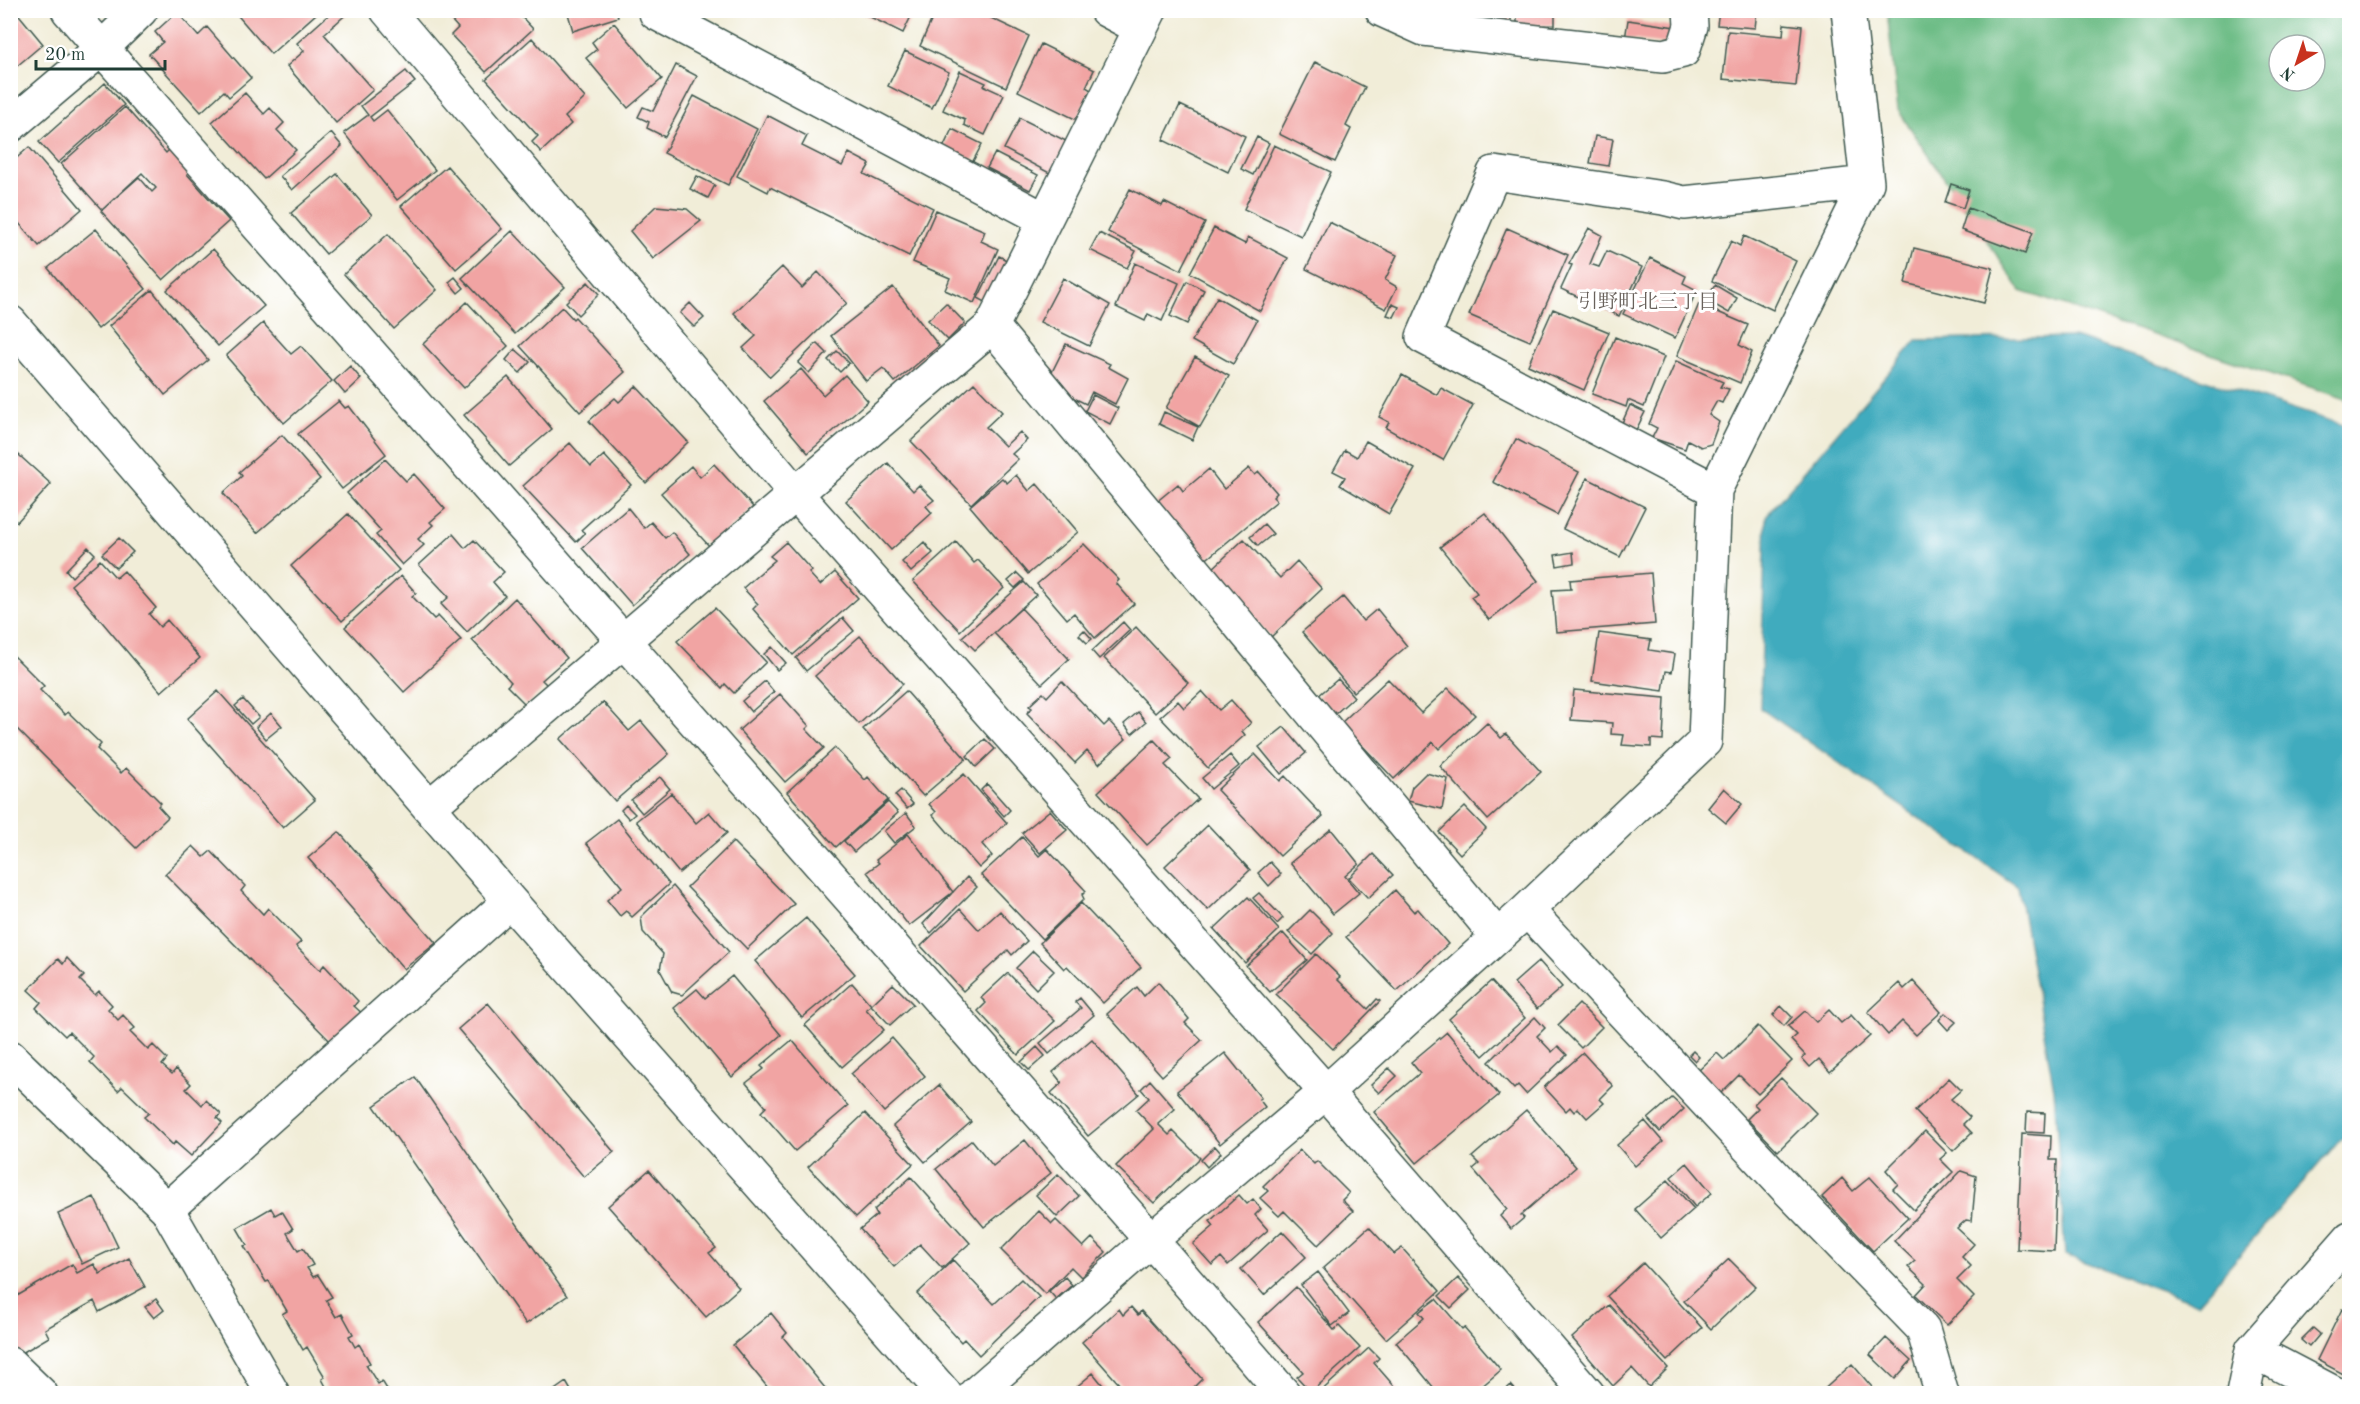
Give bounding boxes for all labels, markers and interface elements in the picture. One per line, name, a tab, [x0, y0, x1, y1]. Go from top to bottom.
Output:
scale bar	[36, 33, 165, 71]
north arrow	[2267, 33, 2327, 93]
text: 20 m	[45, 46, 85, 64]
text: N	[2278, 63, 2299, 83]
district label: 引野町北三丁目	[1578, 291, 1718, 313]

